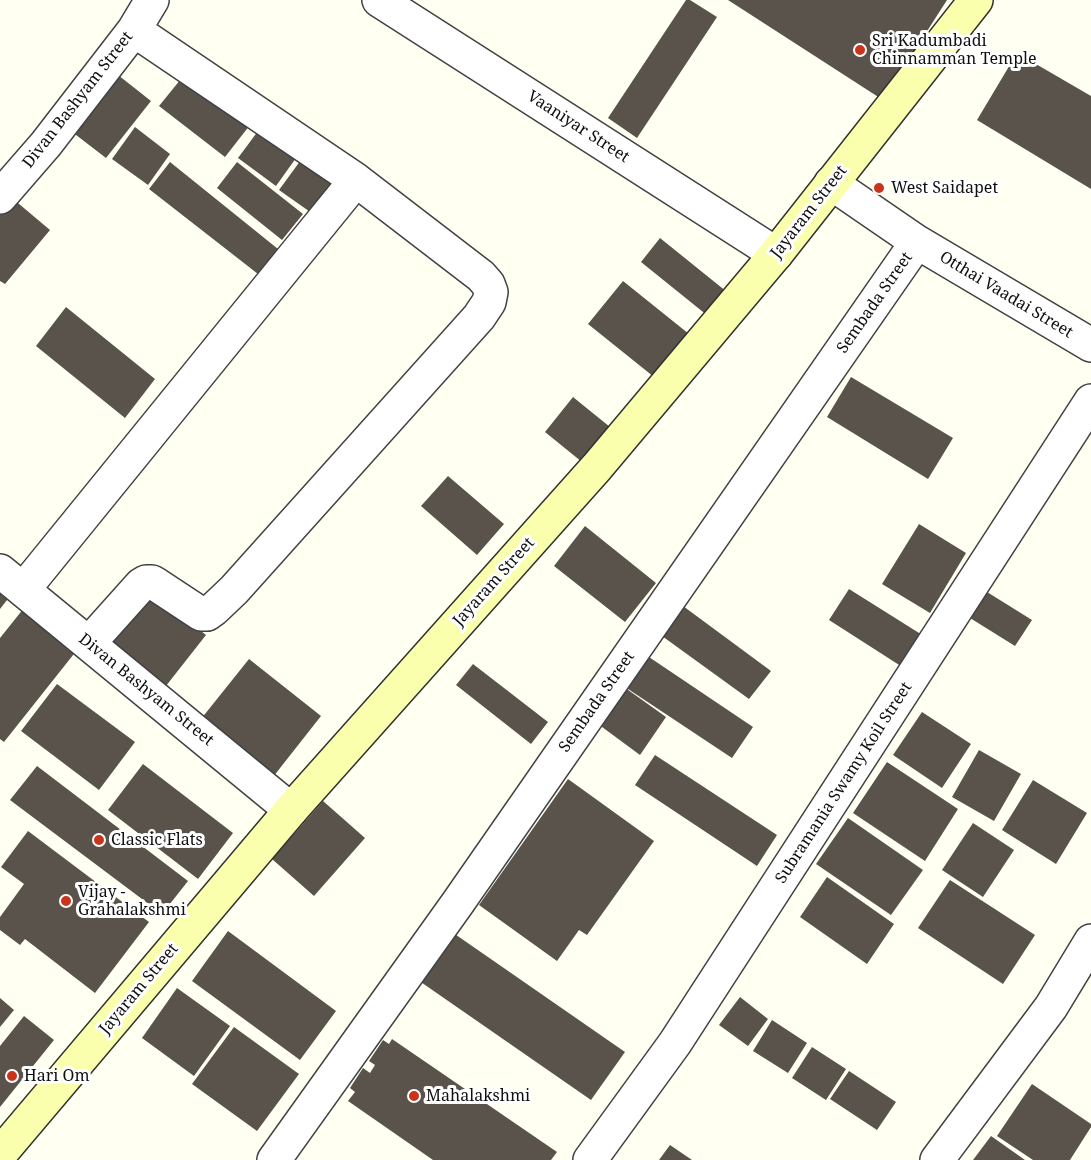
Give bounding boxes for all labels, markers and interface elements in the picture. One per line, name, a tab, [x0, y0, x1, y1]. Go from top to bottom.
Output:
street label: Divan Bashyam Street	[19, 28, 137, 172]
place label: Sri Kadumbadi Chinnamman Temple	[872, 31, 1037, 69]
marker: Sri Kadumbadi Chinnamman Temple	[853, 43, 867, 57]
street label: Vaaniyar Street	[523, 87, 633, 167]
street label: Jayaram Street	[767, 162, 851, 262]
place label: West Saidapet	[891, 178, 998, 198]
marker: West Saidapet	[872, 181, 886, 195]
street label: Otthai Vaadai Street	[936, 248, 1076, 342]
street label: Sembada Street	[833, 249, 917, 357]
street label: Jayaram Street	[449, 534, 539, 630]
street label: Divan Bashyam Street	[75, 630, 217, 750]
street label: Sembada Street	[555, 648, 639, 756]
street label: Subramania Swamy Koil Street	[772, 679, 916, 887]
place label: Classic Flats	[111, 830, 203, 850]
marker: Classic Flats	[92, 833, 106, 847]
place label: Vijay - Grahalakshmi	[78, 882, 186, 920]
marker: Vijay - Grahalakshmi	[59, 894, 73, 908]
street label: Jayaram Street	[95, 940, 183, 1038]
place label: Hari Om	[24, 1066, 90, 1086]
marker: Hari Om	[5, 1069, 19, 1083]
place label: Mahalakshmi	[426, 1086, 530, 1106]
marker: Mahalakshmi	[407, 1089, 421, 1103]

